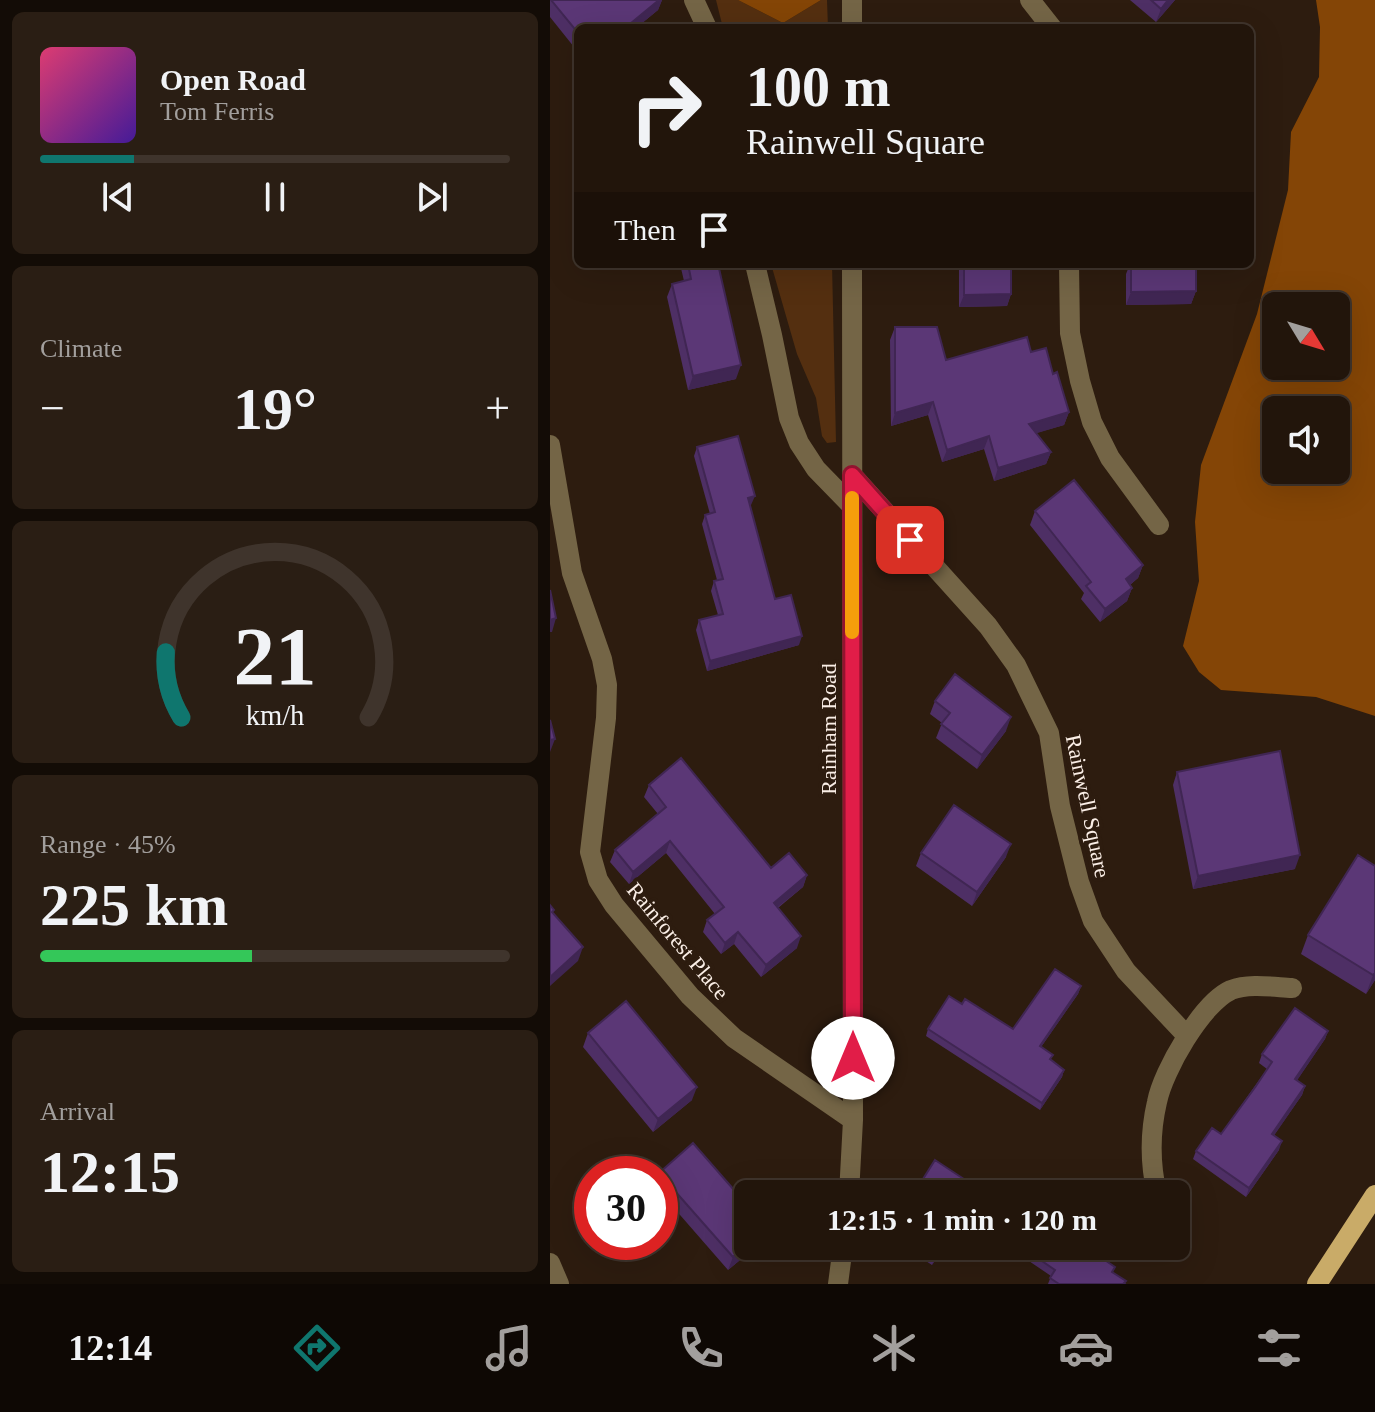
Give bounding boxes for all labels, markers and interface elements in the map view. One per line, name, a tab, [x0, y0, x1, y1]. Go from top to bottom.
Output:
icon: right	[614, 56, 718, 160]
text: 100 m	[746, 56, 891, 118]
text: Open Road	[160, 63, 306, 96]
text: Tom Ferris	[160, 97, 274, 126]
text: Rainwell Square	[746, 122, 985, 162]
icon: previous	[96, 175, 140, 219]
icon: pause	[253, 175, 297, 219]
icon: next	[410, 175, 454, 219]
icon: arrive	[692, 208, 736, 252]
text: Then	[614, 213, 676, 246]
north arrow	[1262, 292, 1350, 380]
map controls	[1262, 292, 1350, 484]
text: Climate	[40, 334, 122, 363]
text: 19°	[233, 376, 317, 442]
text: −	[40, 384, 65, 433]
text: +	[485, 384, 510, 433]
button: sound	[1262, 396, 1350, 484]
pin	[876, 506, 944, 574]
icon: arrive	[888, 518, 932, 562]
text: 21	[233, 610, 317, 702]
street label: Rainham Road	[816, 663, 841, 795]
text: km/h	[246, 700, 304, 731]
street label: Rainwell Square	[1061, 732, 1115, 880]
text: Range · 45%	[40, 830, 176, 859]
text: 225 km	[40, 872, 228, 938]
street label: Rainforest Place	[622, 878, 734, 1004]
position arrow	[811, 1016, 895, 1100]
text: Arrival	[40, 1097, 115, 1126]
text: 12:15	[40, 1139, 180, 1205]
speed limit sign: 30	[574, 1156, 678, 1260]
text: 12:15 · 1 min · 120 m	[827, 1203, 1097, 1236]
icon: directions	[289, 1320, 345, 1376]
icon: music	[481, 1320, 537, 1376]
icon: phone	[673, 1320, 729, 1376]
icon: climate	[866, 1320, 922, 1376]
icon: car	[1058, 1320, 1114, 1376]
icon: filters	[1251, 1320, 1307, 1376]
text: 12:14	[68, 1328, 152, 1368]

